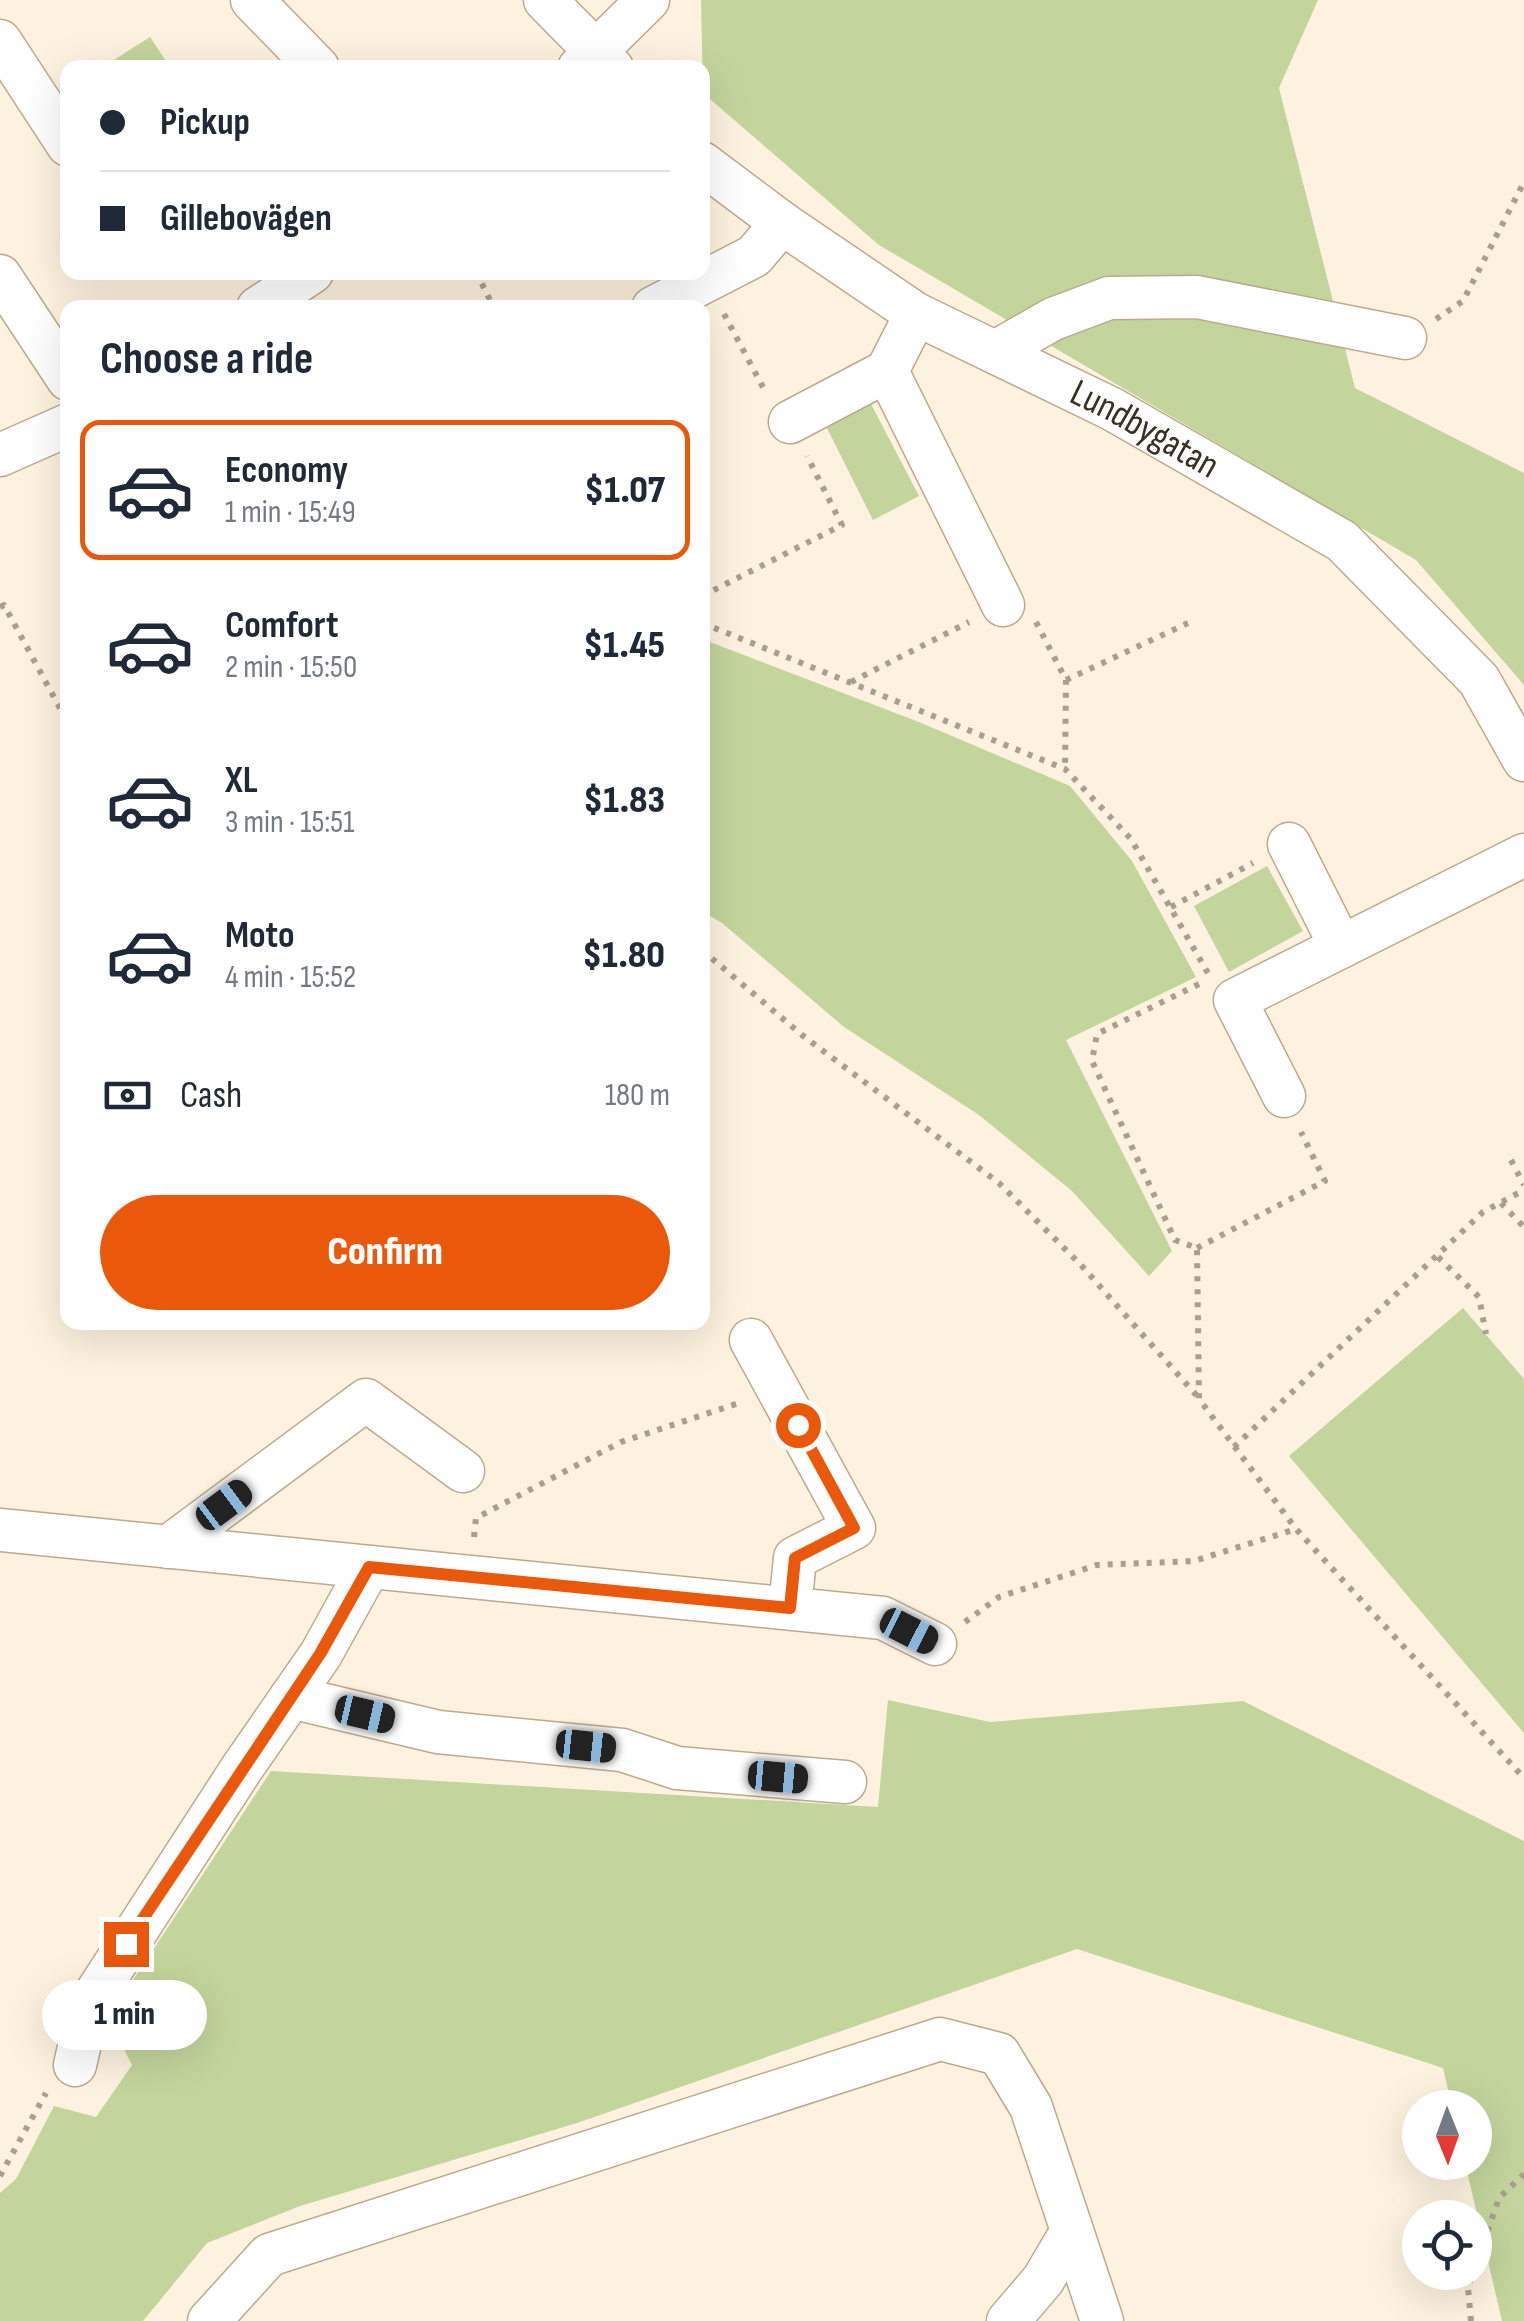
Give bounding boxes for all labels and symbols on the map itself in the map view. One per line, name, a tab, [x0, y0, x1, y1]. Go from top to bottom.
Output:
street label: Lundbygatan	[1063, 370, 1227, 488]
route start	[776, 1403, 821, 1448]
car	[191, 1475, 257, 1535]
car	[875, 1604, 943, 1658]
car	[332, 1693, 398, 1735]
car	[555, 1728, 617, 1764]
car	[747, 1759, 809, 1795]
route end	[104, 1922, 149, 1967]
callout: 1 min	[44, 1979, 208, 2049]
north arrow	[1402, 2090, 1492, 2180]

